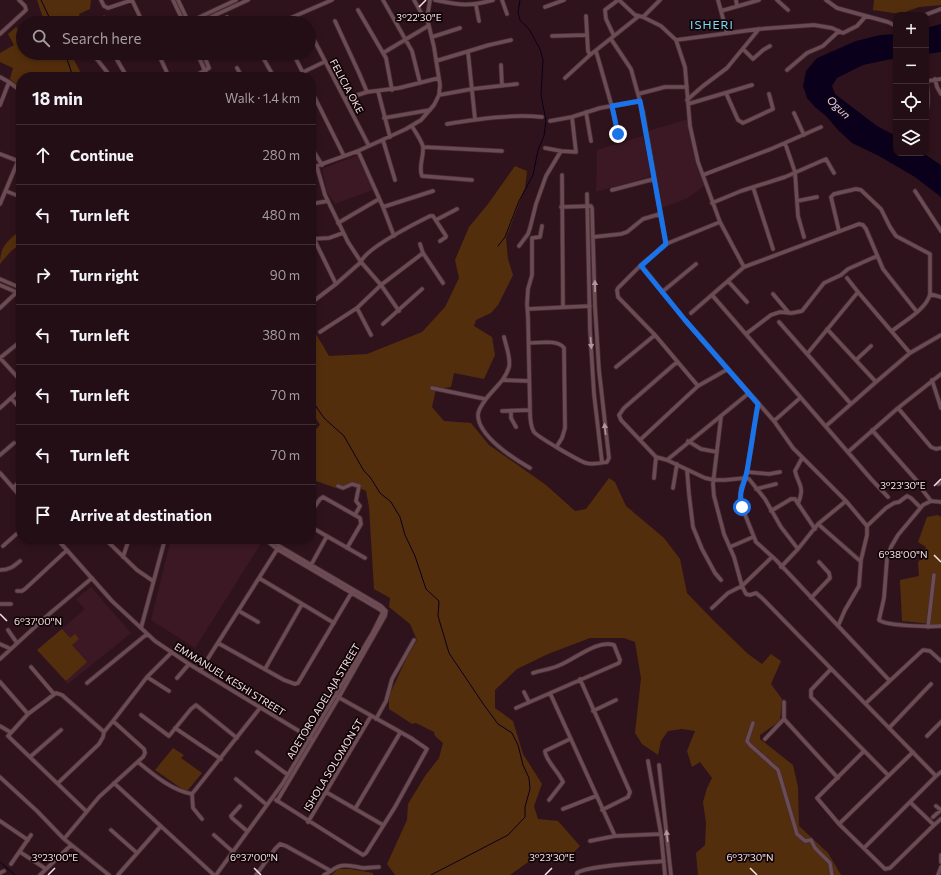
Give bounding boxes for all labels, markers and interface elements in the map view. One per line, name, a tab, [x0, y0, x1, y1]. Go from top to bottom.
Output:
text: 3°22'30"E	[396, 11, 442, 23]
map controls	[893, 12, 929, 156]
button: +	[893, 12, 929, 48]
search box	[16, 16, 316, 60]
district label: ISHERI	[690, 17, 734, 31]
icon: search	[30, 27, 52, 49]
text: Search here	[62, 29, 141, 47]
button: −	[893, 48, 929, 84]
street label: FELICIA OKE	[328, 57, 366, 115]
button: locate	[893, 84, 929, 120]
text: 18 min	[32, 88, 83, 109]
text: Walk · 1.4 km	[225, 90, 300, 106]
water label: Ogun	[825, 93, 853, 121]
button: layers	[893, 120, 929, 156]
route end	[609, 125, 627, 143]
icon: ahead	[32, 144, 54, 166]
text: Continue	[70, 146, 134, 164]
text: 280 m	[263, 147, 300, 163]
icon: left	[32, 204, 54, 226]
text: Turn left	[70, 206, 129, 224]
text: 480 m	[262, 207, 300, 223]
icon: right	[32, 264, 54, 286]
text: Turn right	[70, 266, 139, 284]
text: 90 m	[270, 267, 300, 283]
one-way arrow	[591, 280, 598, 292]
icon: left	[32, 324, 54, 346]
text: Turn left	[70, 326, 129, 344]
text: 380 m	[262, 327, 300, 343]
one-way arrow	[587, 337, 594, 349]
icon: left	[32, 384, 54, 406]
text: Turn left	[70, 386, 129, 404]
text: 70 m	[271, 387, 300, 403]
one-way arrow	[602, 423, 609, 435]
icon: left	[32, 444, 54, 466]
text: Turn left	[70, 446, 129, 464]
text: 70 m	[271, 447, 300, 463]
text: 3°23'30"E	[880, 479, 926, 491]
route start	[733, 498, 751, 516]
icon: arrive	[32, 504, 54, 526]
text: Arrive at destination	[70, 506, 212, 524]
text: 6°38'00"N	[879, 548, 927, 560]
text: 6°37'00"N	[14, 615, 62, 627]
street label: EMMANUEL KESHI STREET	[172, 640, 288, 718]
street label: ADETORO ADELAJA STREET	[284, 641, 363, 761]
street label: ISHOLA SOLOMON ST	[301, 716, 366, 813]
one-way arrow	[664, 830, 670, 842]
text: 3°23'00"E	[32, 851, 78, 863]
text: 6°37'00"N	[230, 851, 278, 863]
text: 3°23'30"E	[529, 851, 575, 863]
text: 6°37'30"N	[726, 851, 774, 863]

